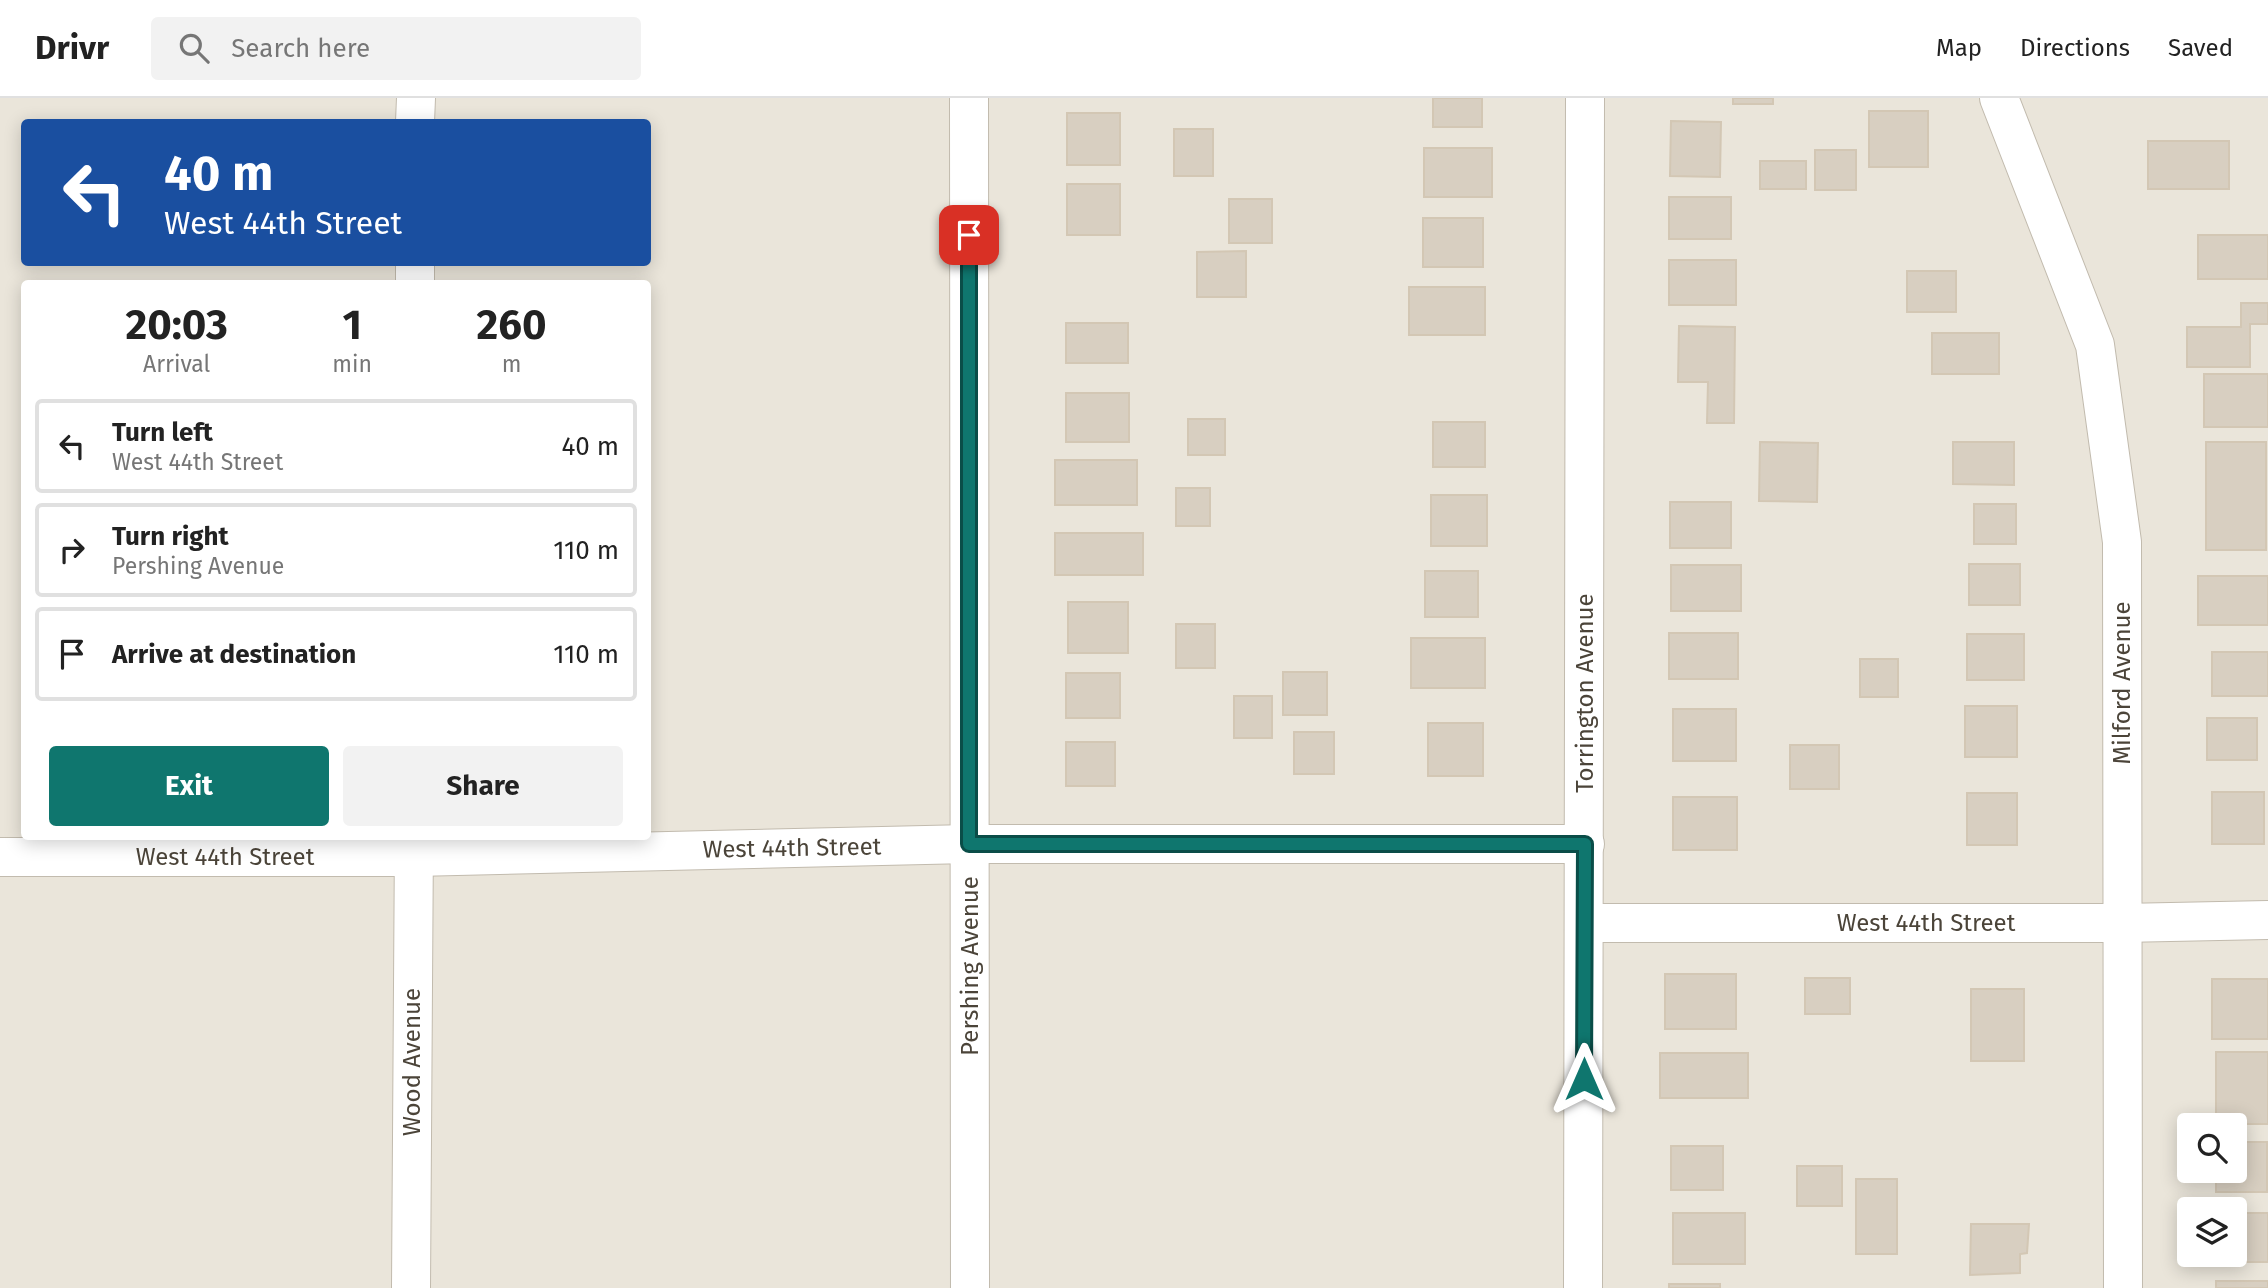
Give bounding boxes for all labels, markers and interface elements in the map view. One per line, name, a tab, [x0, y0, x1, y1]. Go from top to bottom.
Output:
search box	[151, 17, 641, 80]
text: Drivr	[35, 28, 109, 68]
icon: search	[175, 29, 213, 67]
text: Search here	[231, 33, 370, 64]
text: Map	[1936, 34, 1982, 62]
text: Directions	[2020, 34, 2130, 62]
text: Saved	[2168, 34, 2233, 62]
text: 40 m	[164, 144, 273, 203]
icon: left	[49, 147, 140, 238]
text: West 44th Street	[164, 204, 402, 242]
pin	[939, 205, 999, 265]
icon: arrive	[950, 216, 988, 254]
text: 20:03	[125, 300, 228, 350]
text: 1	[342, 300, 362, 350]
text: 260	[477, 300, 546, 350]
text: Arrival	[143, 350, 210, 378]
text: min	[332, 350, 372, 378]
text: m	[502, 350, 521, 378]
text: Turn left	[112, 417, 213, 448]
icon: left	[53, 427, 91, 465]
text: 40 m	[561, 431, 619, 462]
text: West 44th Street	[112, 448, 283, 476]
text: Turn right	[112, 521, 229, 552]
icon: right	[53, 531, 91, 569]
text: 110 m	[553, 535, 619, 566]
text: Pershing Avenue	[112, 552, 284, 580]
street label: Torrington Avenue	[1571, 593, 1599, 793]
street label: Milford Avenue	[2108, 601, 2136, 765]
icon: arrive	[53, 635, 91, 673]
text: Arrive at destination	[112, 639, 356, 670]
text: 110 m	[553, 639, 619, 670]
button: Exit	[49, 746, 329, 826]
button: Share	[343, 746, 623, 826]
street label: West 44th Street	[702, 832, 882, 864]
street label: West 44th Street	[136, 843, 315, 871]
street label: Pershing Avenue	[956, 876, 984, 1056]
street label: West 44th Street	[1837, 909, 2016, 937]
street label: Wood Avenue	[398, 988, 426, 1136]
position arrow	[1547, 1042, 1621, 1116]
map controls	[2177, 1113, 2247, 1267]
button: search	[2177, 1113, 2247, 1183]
button: layers	[2177, 1197, 2247, 1267]

